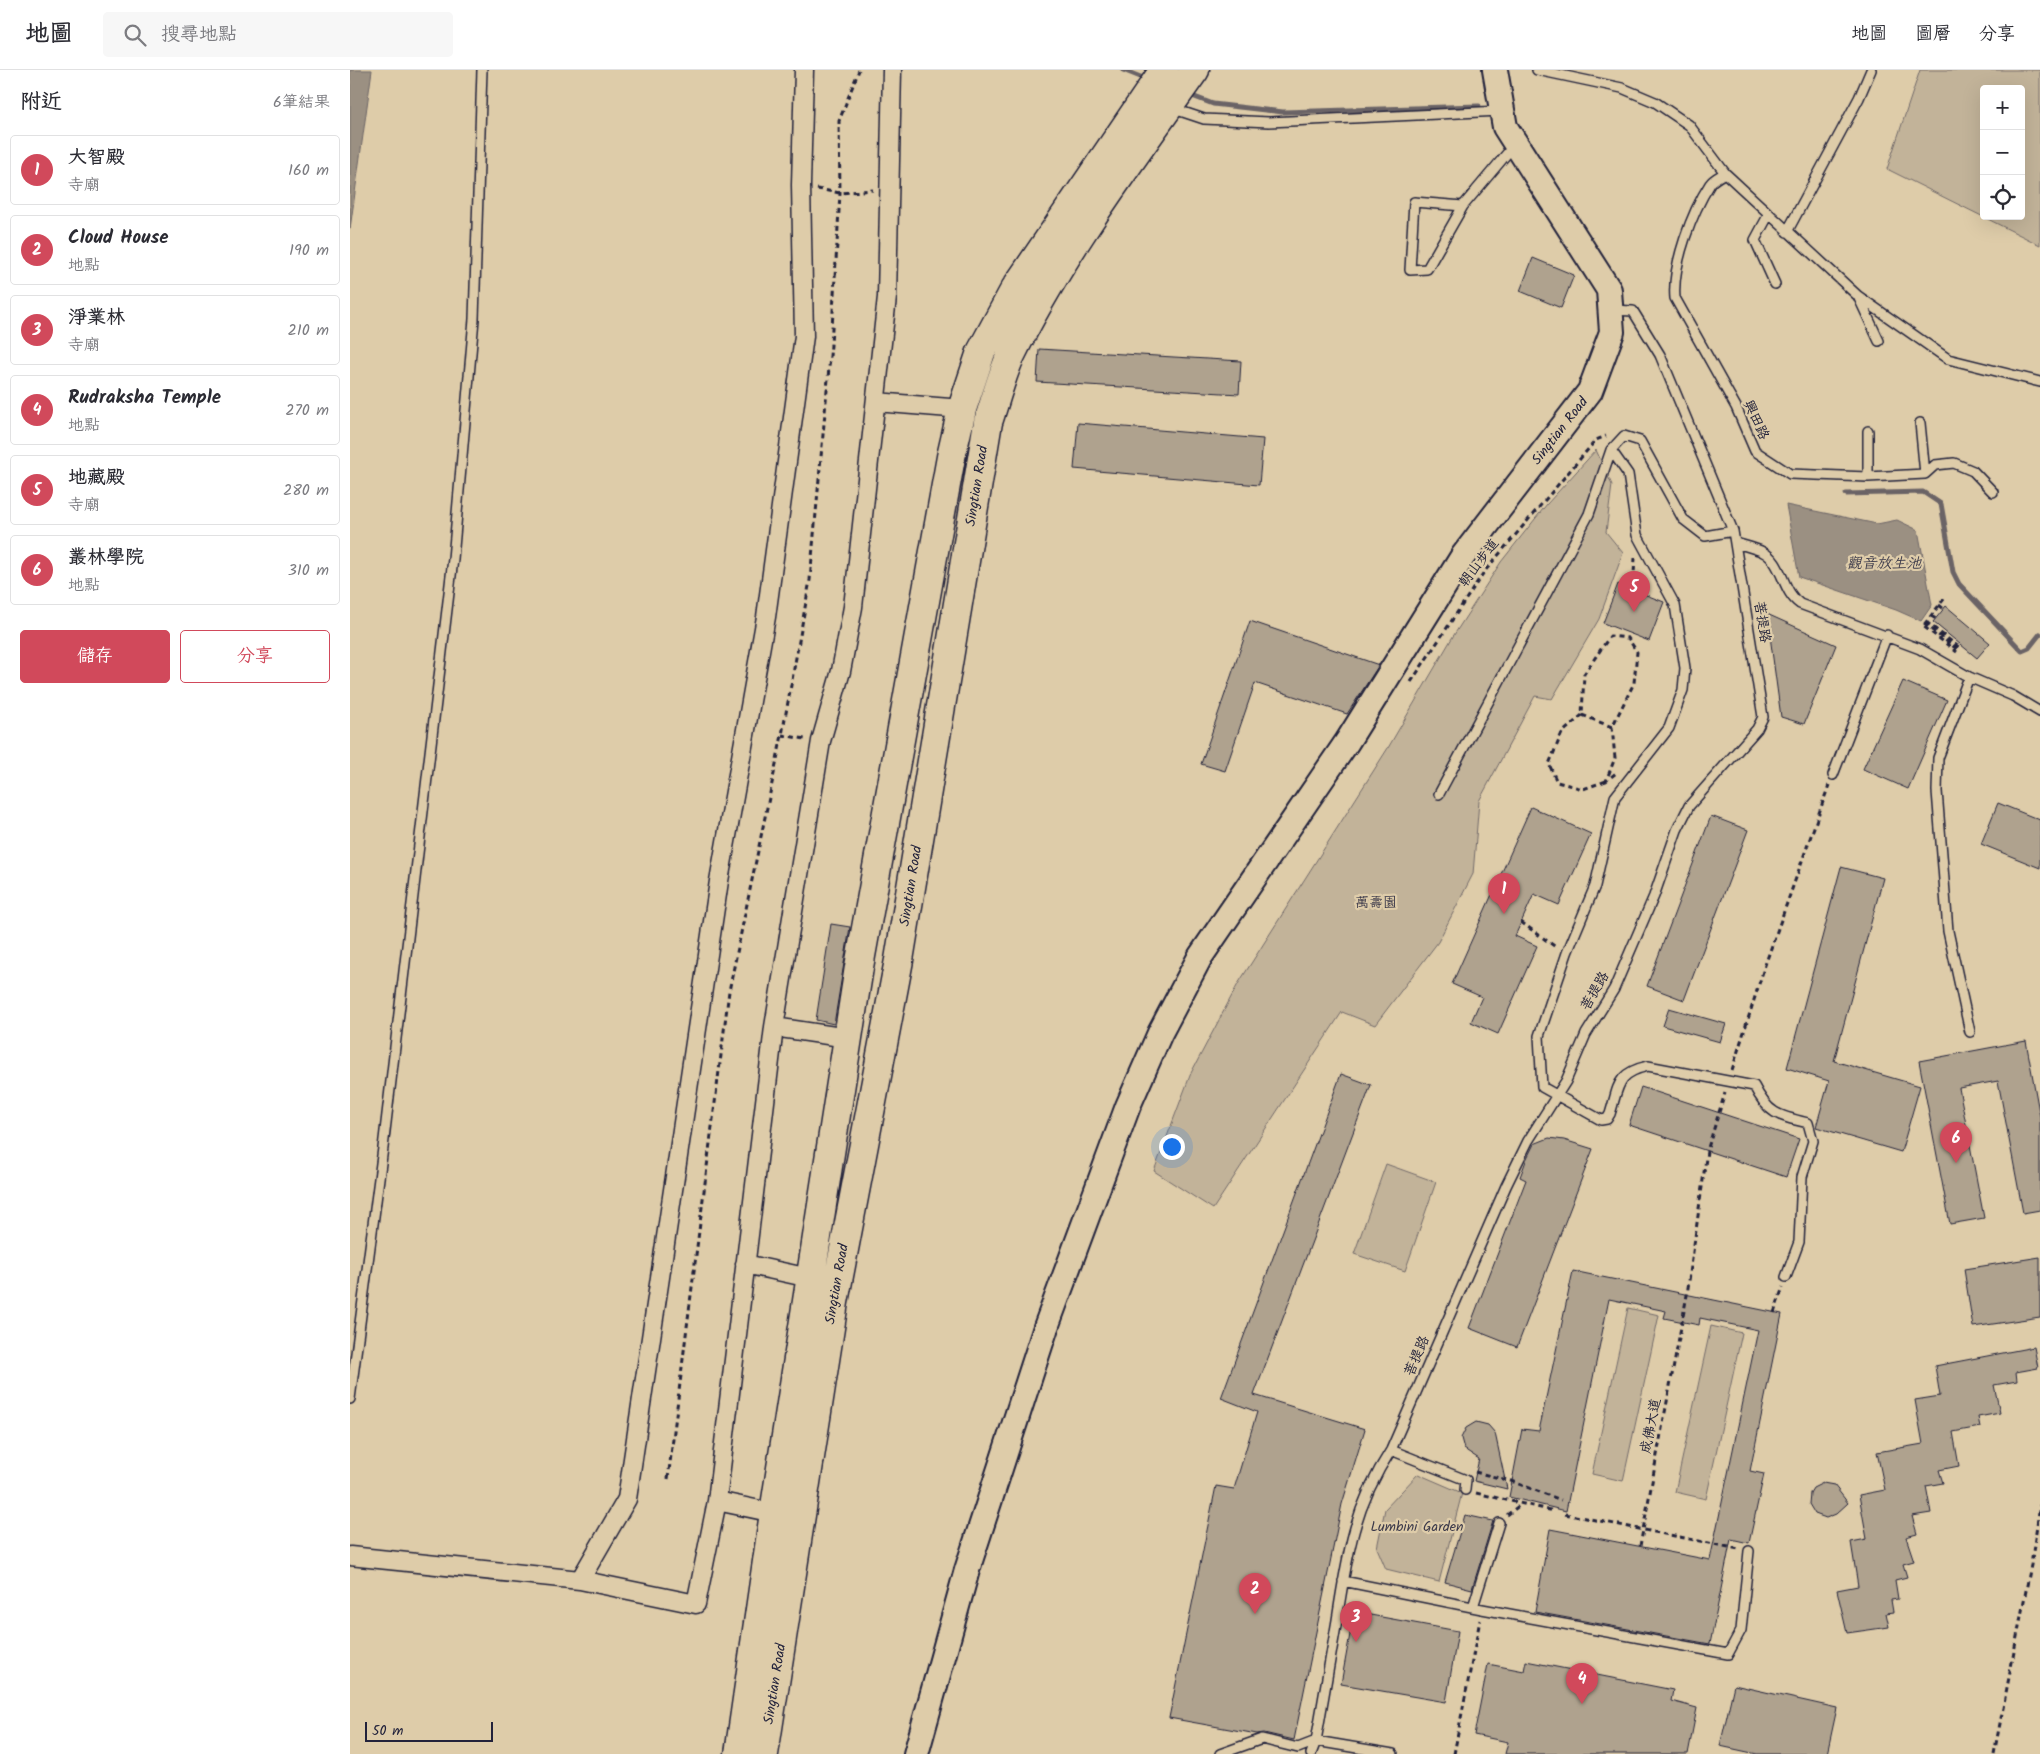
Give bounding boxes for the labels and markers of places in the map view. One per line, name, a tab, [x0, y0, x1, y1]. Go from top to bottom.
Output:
pin: 5	[1618, 571, 1650, 612]
pin: 1	[1488, 873, 1520, 914]
pin: 6	[1940, 1122, 1972, 1163]
pin: 2	[1239, 1573, 1271, 1614]
pin: 3	[1340, 1601, 1372, 1642]
pin: 4	[1566, 1663, 1598, 1704]

